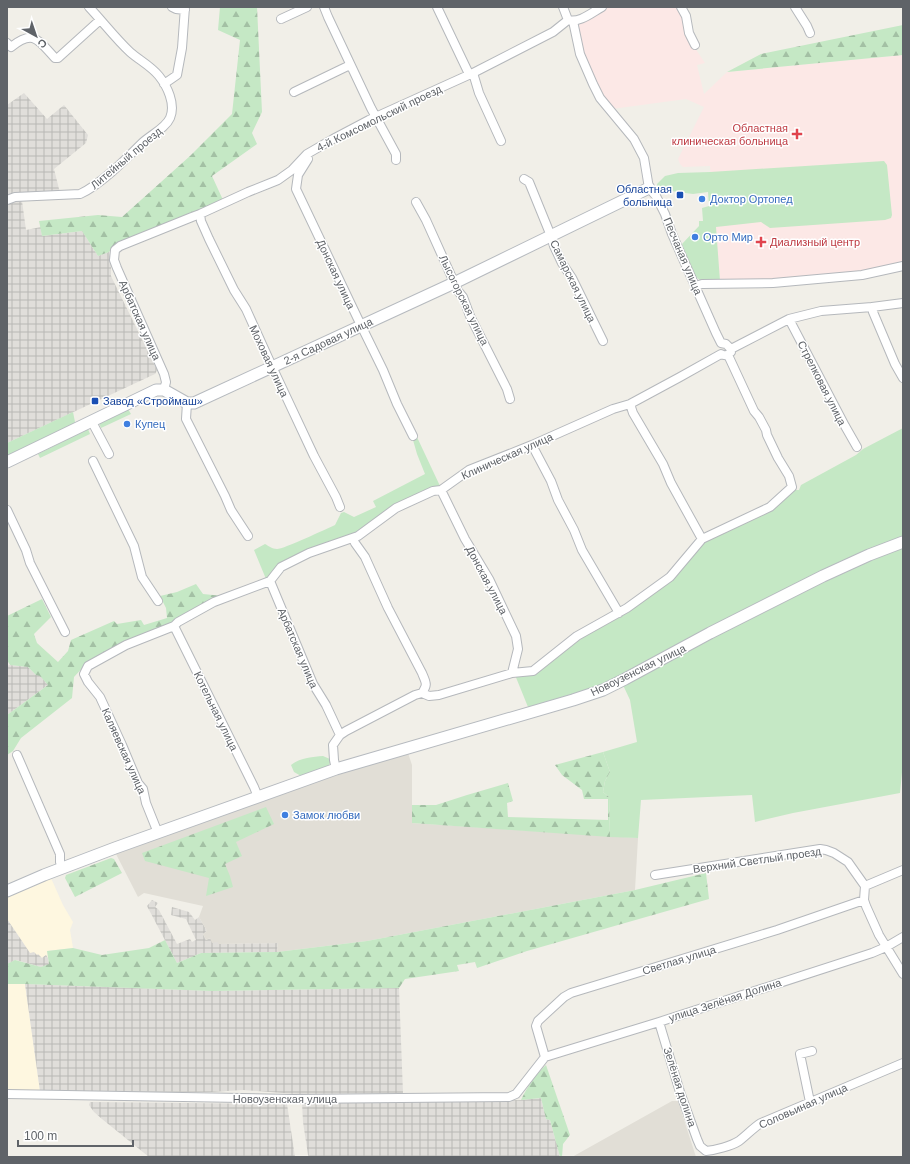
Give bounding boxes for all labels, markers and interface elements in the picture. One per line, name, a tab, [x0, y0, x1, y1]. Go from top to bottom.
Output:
north arrow	[16, 16, 56, 56]
text: С	[35, 37, 49, 51]
street label: 4-й Комсомольский проезд	[315, 82, 444, 153]
place label: Областная клиническая больница	[672, 122, 789, 147]
street label: Литейный проезд	[88, 124, 164, 191]
marker: Областная клиническая больница	[791, 128, 803, 140]
place label: Областная больница	[616, 183, 673, 208]
marker: Областная больница	[675, 190, 685, 200]
place label: Доктор Ортопед	[710, 193, 793, 205]
marker: Доктор Ортопед	[697, 194, 707, 204]
street label: Песчаная улица	[661, 216, 705, 297]
place label: Орто Мир	[703, 231, 753, 243]
marker: Орто Мир	[690, 232, 700, 242]
marker: Диализный центр	[755, 236, 767, 248]
place label: Диализный центр	[770, 236, 860, 248]
street label: Донская улица	[315, 237, 358, 312]
street label: Самарская улица	[548, 238, 598, 325]
street label: Лысогорская улица	[437, 253, 491, 348]
street label: Арбатская улица	[117, 278, 163, 363]
street label: 2-я Садовая улица	[282, 315, 375, 367]
street label: Моховая улица	[247, 323, 291, 400]
street label: Стрелковая улица	[795, 339, 849, 428]
place label: Завод «Строймаш»	[103, 395, 203, 407]
marker: Завод «Строймаш»	[90, 396, 100, 406]
place label: Купец	[135, 418, 166, 430]
marker: Купец	[122, 419, 132, 429]
street label: Клиническая улица	[459, 430, 555, 482]
street label: Донская улица	[464, 544, 510, 617]
street label: Арбатская улица	[276, 606, 321, 691]
street label: Новоузенская улица	[588, 641, 688, 698]
street label: Котельная улица	[192, 669, 241, 753]
street label: Каляевская улица	[100, 706, 149, 797]
place label: Замок любви	[293, 809, 360, 821]
marker: Замок любви	[280, 810, 290, 820]
street label: Верхний Светлый проезд	[692, 845, 822, 875]
street label: Светлая улица	[641, 943, 718, 977]
street label: улица Зелёная Долина	[667, 976, 784, 1024]
street label: Зелёная долина	[661, 1046, 699, 1129]
street label: Соловьиная улица	[757, 1081, 850, 1131]
street label: Новоузенская улица	[233, 1093, 338, 1105]
scale bar	[18, 1122, 133, 1148]
text: 100 m	[24, 1129, 57, 1143]

